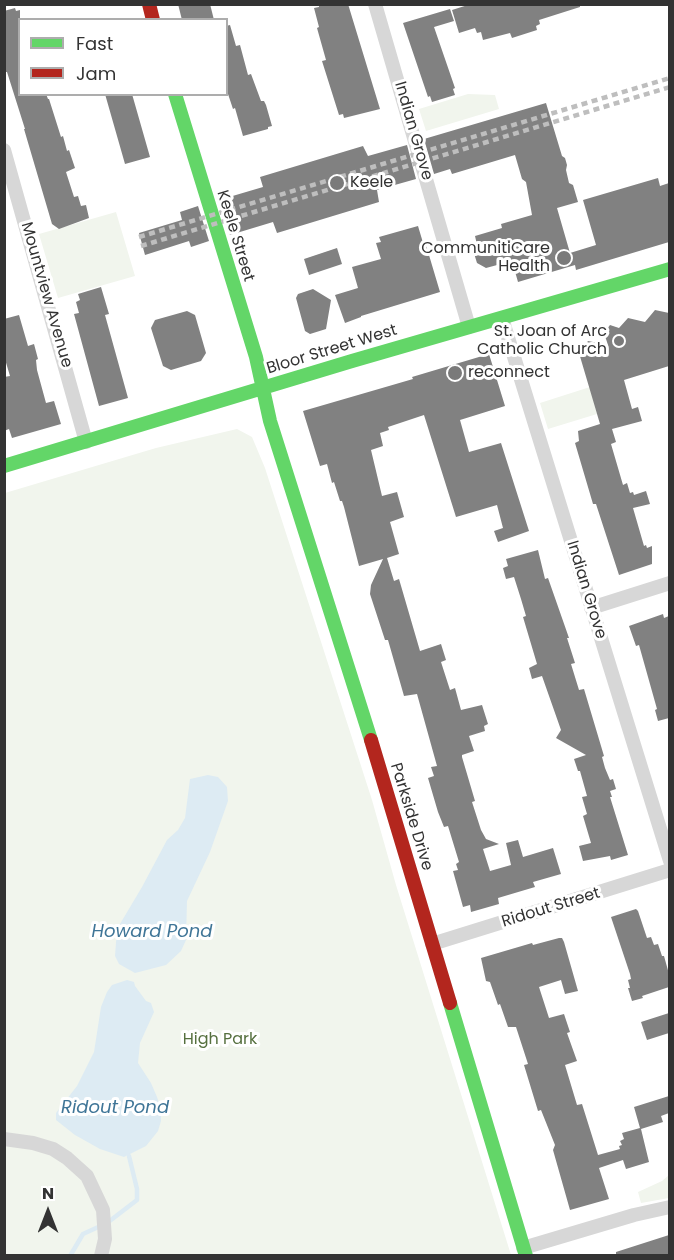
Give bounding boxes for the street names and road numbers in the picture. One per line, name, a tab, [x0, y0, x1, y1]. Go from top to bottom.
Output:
street label: Indian Grove	[390, 79, 436, 183]
street label: Keele Street	[212, 188, 258, 284]
street label: Mountview Avenue	[16, 220, 76, 370]
street label: Bloor Street West	[265, 321, 399, 379]
street label: Indian Grove	[562, 539, 610, 641]
street label: Parkside Drive	[385, 761, 437, 873]
street label: Ridout Street	[499, 884, 603, 932]

